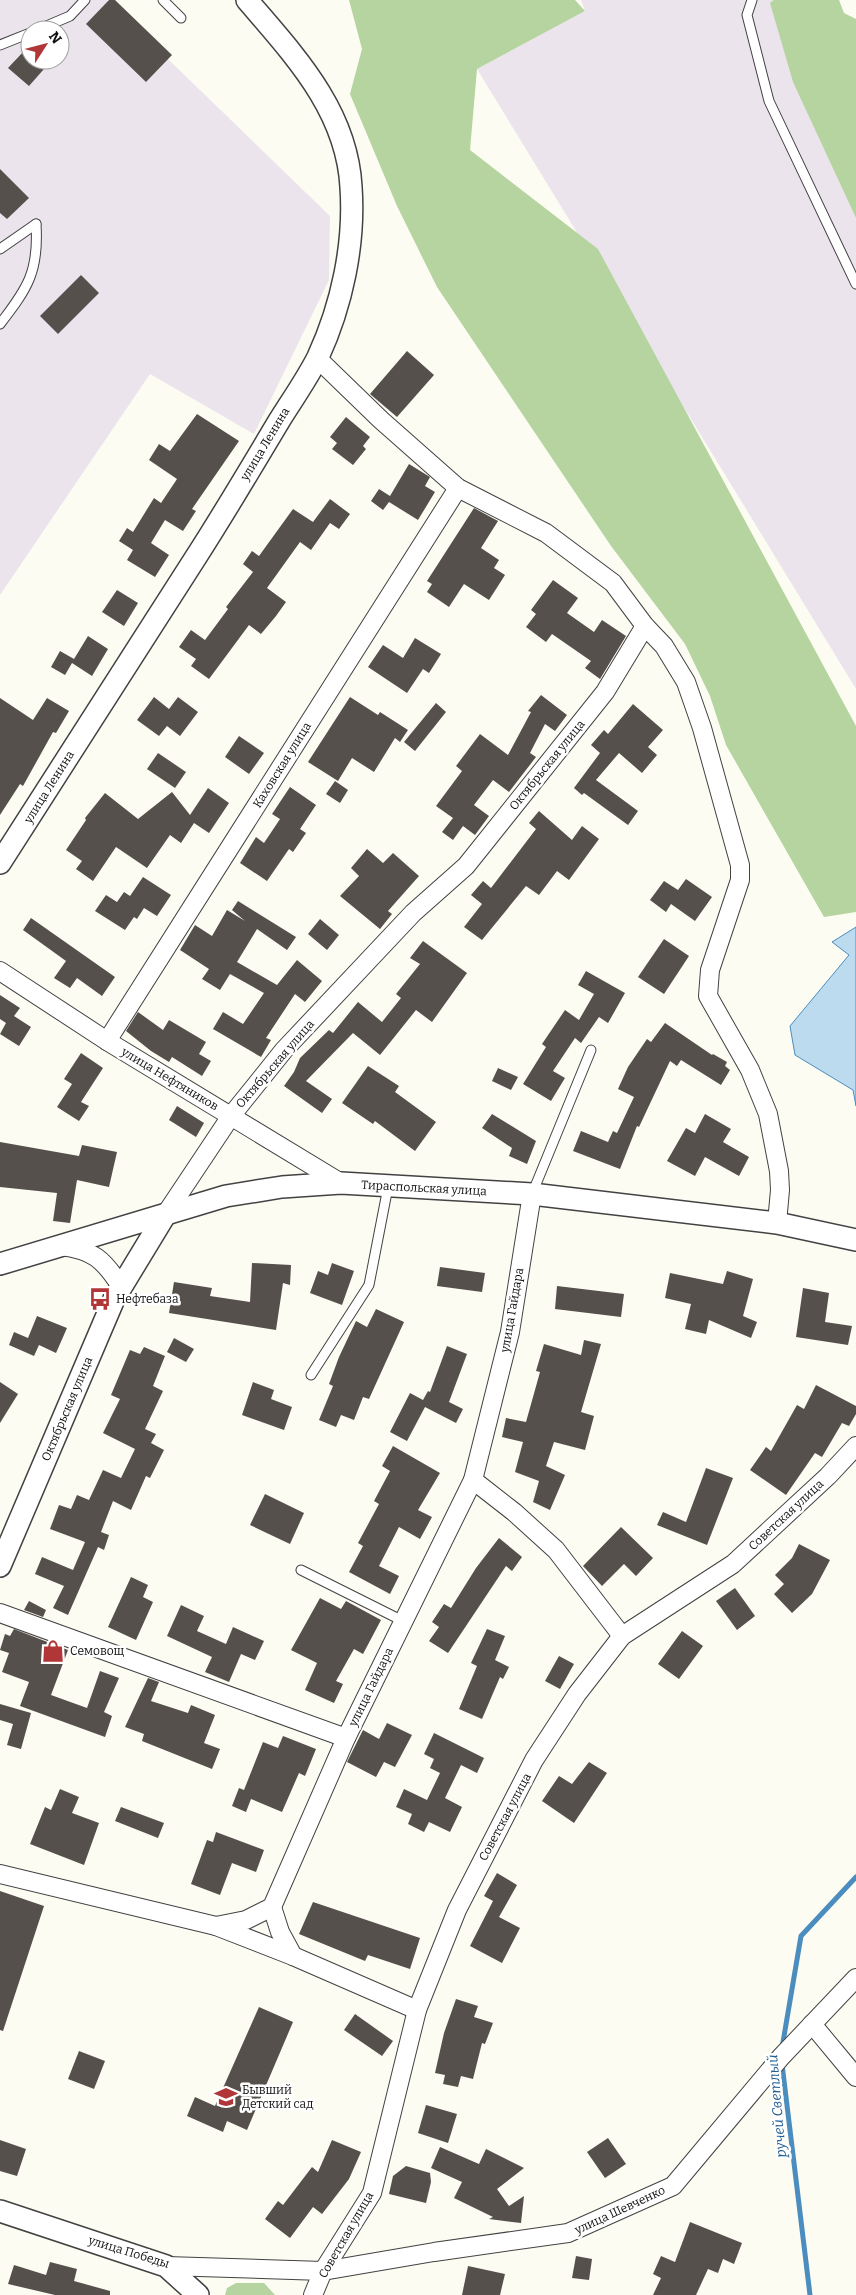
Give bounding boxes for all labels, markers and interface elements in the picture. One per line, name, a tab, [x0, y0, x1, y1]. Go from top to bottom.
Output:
north arrow	[20, 20, 70, 70]
text: N	[45, 28, 65, 47]
street label: улица Ленина	[237, 404, 293, 484]
street label: Октябрьская улица	[506, 717, 588, 813]
street label: Каховская улица	[250, 719, 314, 810]
street label: улица Ленина	[21, 748, 77, 827]
street label: Октябрьская улица	[233, 1017, 317, 1111]
street label: улица Нефтяников	[118, 1044, 221, 1114]
street label: Тираспольская улица	[361, 1178, 488, 1198]
street label: улица Гайдара	[497, 1266, 526, 1354]
bus stop icon: Нефтебаза	[87, 1286, 113, 1312]
place label: Нефтебаза	[116, 1292, 179, 1306]
street label: Октябрьская улица	[39, 1354, 95, 1463]
street label: Советская улица	[746, 1476, 827, 1553]
shop icon: Семовощ	[40, 1638, 66, 1664]
place label: Семовощ	[70, 1644, 125, 1658]
street label: улица Гайдара	[345, 1645, 396, 1730]
street label: Советская улица	[476, 1770, 534, 1863]
water label: ручей Светлый	[764, 2054, 790, 2159]
place label: Бывший Детский сад	[242, 2083, 313, 2111]
school or university icon: Бывший Детский сад	[213, 2084, 239, 2110]
street label: улица Шевченко	[572, 2183, 667, 2237]
street label: Советская улица	[316, 2189, 377, 2281]
street label: улица Победы	[86, 2233, 172, 2271]

